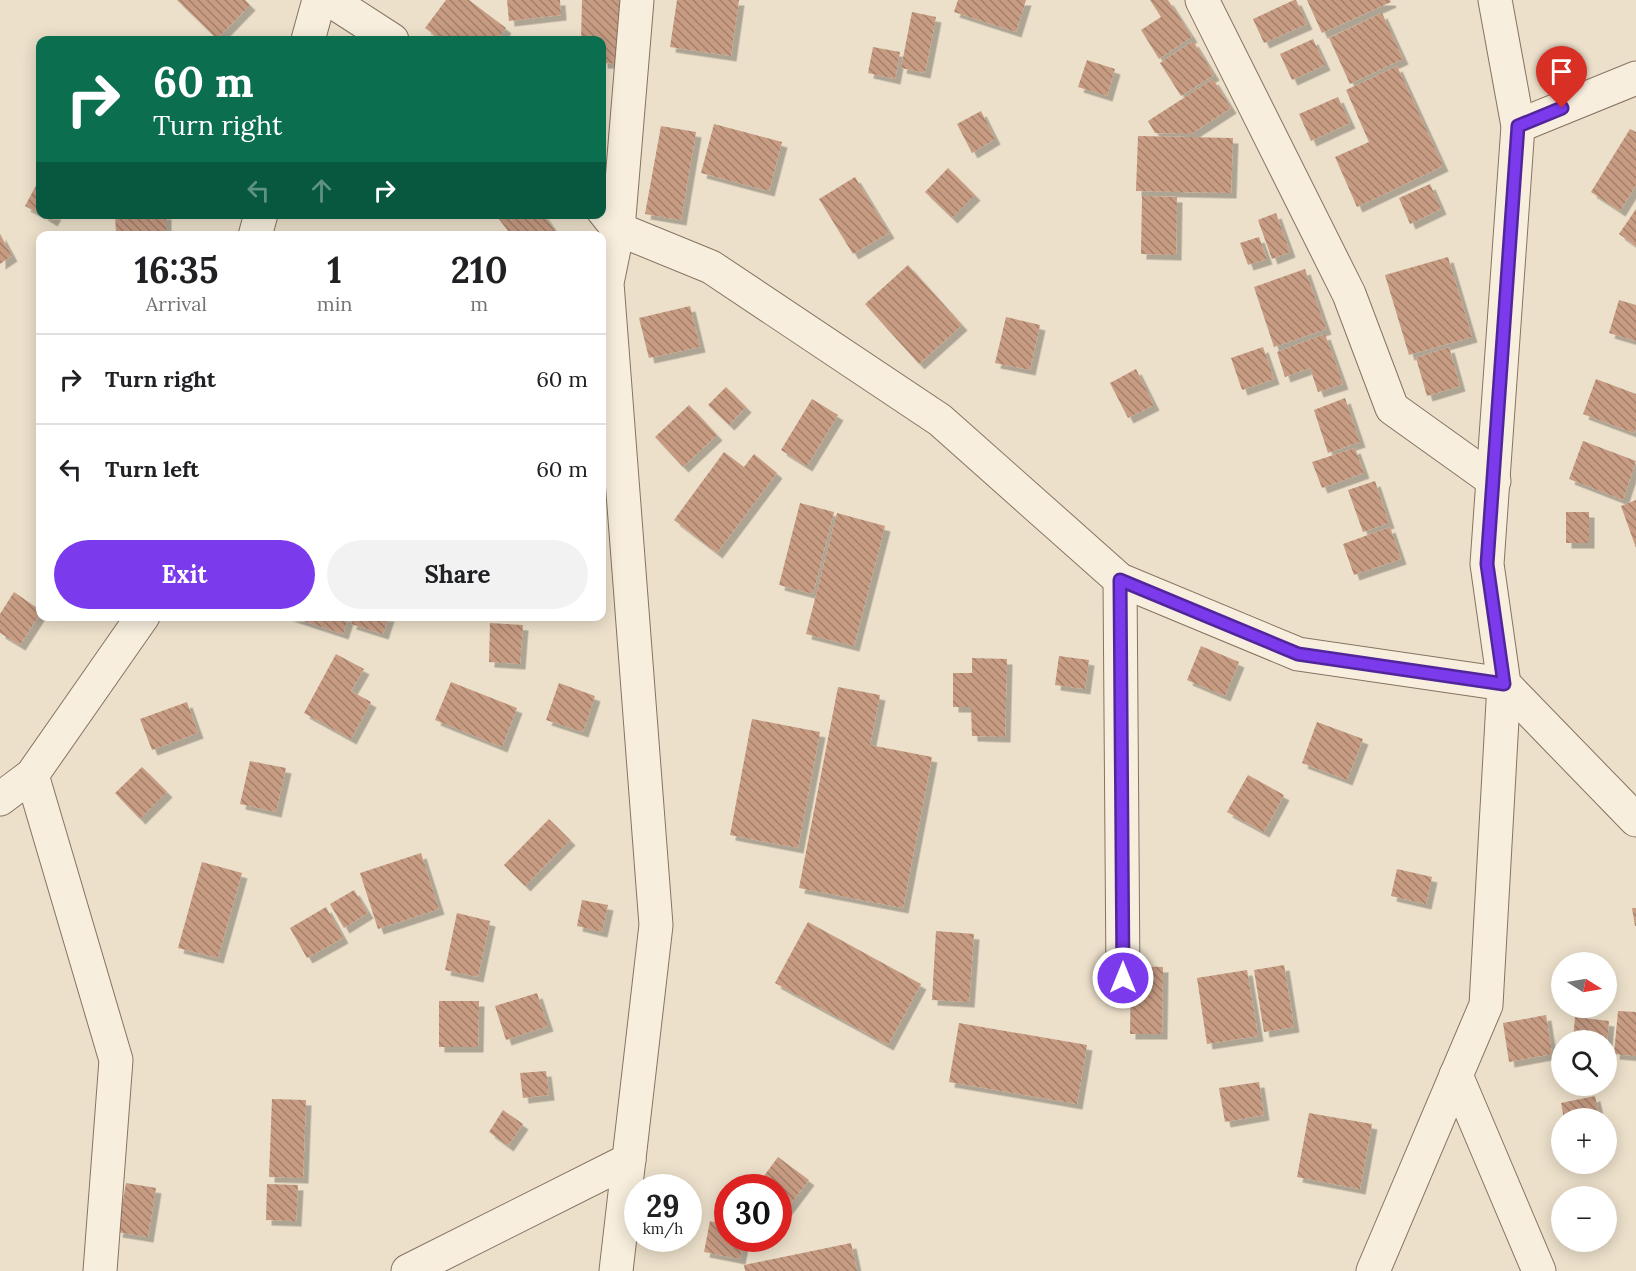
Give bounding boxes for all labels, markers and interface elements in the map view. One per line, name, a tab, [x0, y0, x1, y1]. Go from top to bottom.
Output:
pin	[1536, 46, 1587, 108]
text: 60 m	[153, 55, 254, 109]
icon: arrive	[1545, 55, 1578, 88]
icon: right	[54, 60, 132, 138]
text: Turn right	[153, 108, 282, 142]
icon: left	[242, 174, 275, 207]
icon: ahead	[305, 174, 338, 207]
icon: right	[368, 174, 401, 207]
text: 16:35	[134, 247, 218, 293]
text: 1	[327, 247, 342, 293]
text: 210	[451, 247, 508, 293]
text: Arrival	[146, 291, 207, 316]
text: min	[317, 291, 352, 316]
text: m	[470, 291, 488, 316]
icon: right	[54, 363, 87, 396]
text: Turn right	[105, 365, 216, 393]
text: 60 m	[536, 365, 588, 393]
icon: left	[54, 453, 87, 486]
text: Turn left	[105, 455, 199, 483]
text: 60 m	[536, 455, 588, 483]
button: Exit	[54, 540, 315, 609]
button: Share	[327, 540, 588, 609]
position arrow	[1091, 946, 1155, 1010]
north arrow	[1551, 952, 1617, 1018]
map controls	[1551, 952, 1617, 1252]
button: search	[1551, 1030, 1617, 1096]
button: +	[1551, 1108, 1617, 1174]
speed limit sign: 30	[714, 1174, 792, 1252]
button: −	[1551, 1186, 1617, 1252]
text: 29	[646, 1187, 680, 1225]
text: km/h	[643, 1219, 683, 1238]

